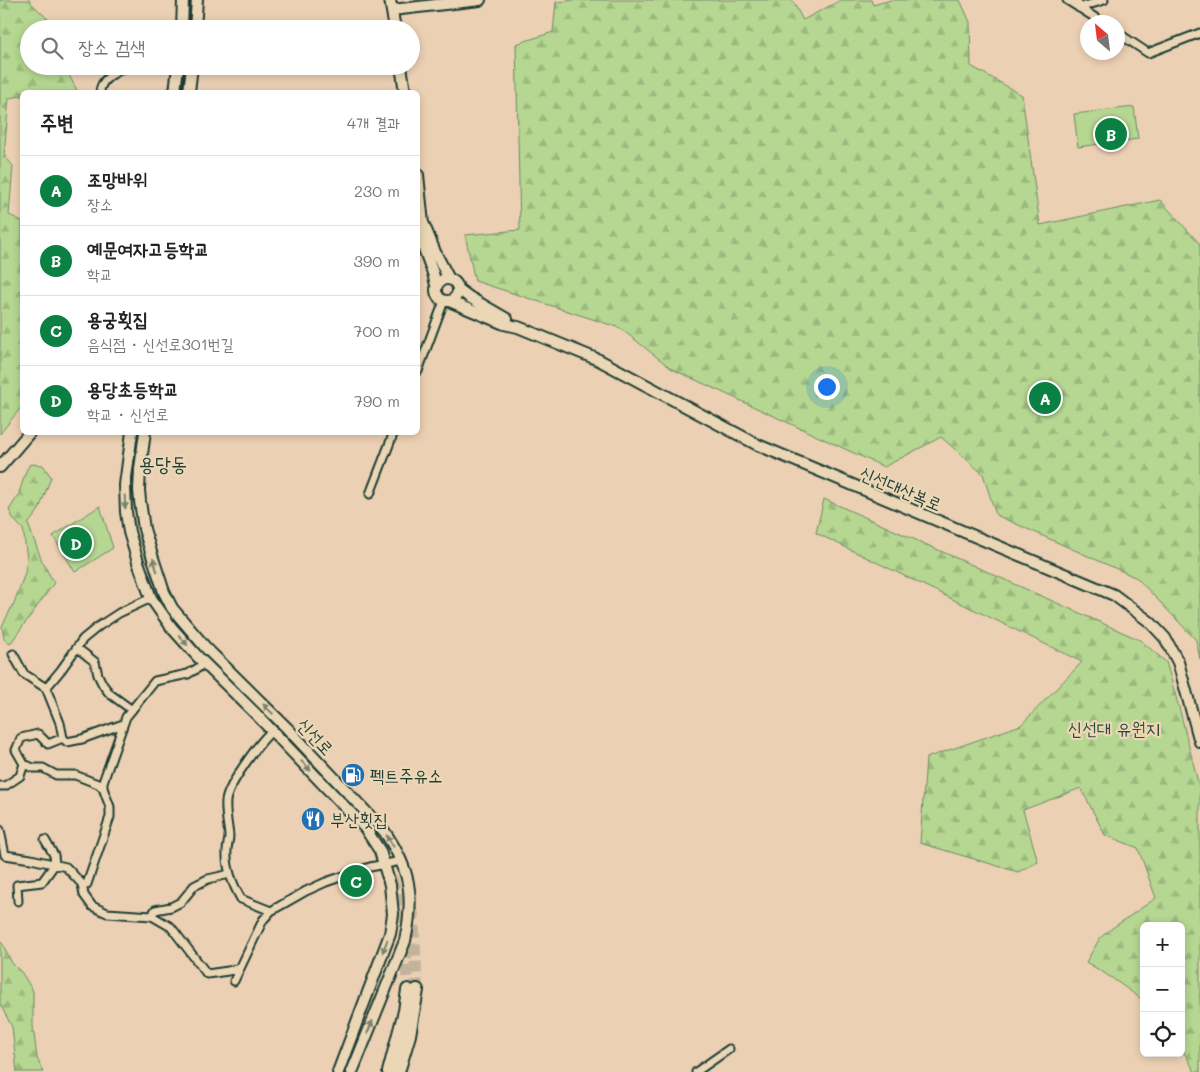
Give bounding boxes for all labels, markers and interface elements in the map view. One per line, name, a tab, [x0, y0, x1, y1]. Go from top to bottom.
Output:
north arrow	[1080, 15, 1125, 60]
search box	[20, 20, 420, 75]
icon: search	[38, 34, 66, 62]
text: 장소 검색	[78, 34, 145, 59]
text: 주변	[40, 108, 74, 135]
text: 4개 결과	[347, 112, 400, 133]
pin: B	[1095, 115, 1127, 153]
text: 조망바위	[87, 166, 148, 191]
text: A	[50, 180, 62, 201]
text: 230 m	[354, 180, 400, 201]
text: 장소	[87, 193, 113, 214]
text: 예문여자고등학교	[87, 236, 209, 261]
text: B	[51, 250, 61, 271]
text: 390 m	[353, 250, 400, 271]
text: 학교	[87, 263, 113, 284]
text: 용궁횟집	[87, 306, 148, 331]
text: C	[50, 320, 62, 341]
text: 700 m	[353, 320, 400, 341]
text: 음식점 · 신선로301번길	[87, 333, 234, 354]
your location	[814, 374, 840, 400]
text: 용당초등학교	[87, 376, 179, 401]
pin: A	[1029, 379, 1061, 417]
text: D	[50, 390, 62, 411]
text: 790 m	[354, 390, 400, 411]
text: 학교 · 신선로	[87, 403, 169, 424]
district label: 용당동	[139, 450, 187, 476]
street label: 신선대산복로	[856, 460, 946, 516]
one-way arrow	[122, 494, 130, 510]
pin: D	[60, 524, 92, 562]
one-way arrow	[151, 557, 158, 572]
one-way arrow	[177, 634, 188, 647]
one-way arrow	[262, 703, 274, 715]
street label: 신선로	[292, 712, 340, 760]
park label: 신선대 유원지	[1068, 716, 1160, 740]
one-way arrow	[300, 760, 312, 772]
fuel station icon: 펙트주유소	[340, 762, 366, 788]
place label: 펙트주유소	[370, 763, 442, 787]
restaurant icon: 부산횟집	[300, 806, 326, 832]
place label: 부산횟집	[330, 807, 388, 831]
one-way arrow	[385, 834, 394, 847]
pin: C	[340, 862, 372, 900]
map controls	[1140, 922, 1185, 1057]
button: +	[1140, 922, 1185, 967]
one-way arrow	[381, 939, 389, 954]
button: −	[1140, 967, 1185, 1012]
button: locate	[1140, 1012, 1185, 1057]
one-way arrow	[366, 1019, 374, 1034]

